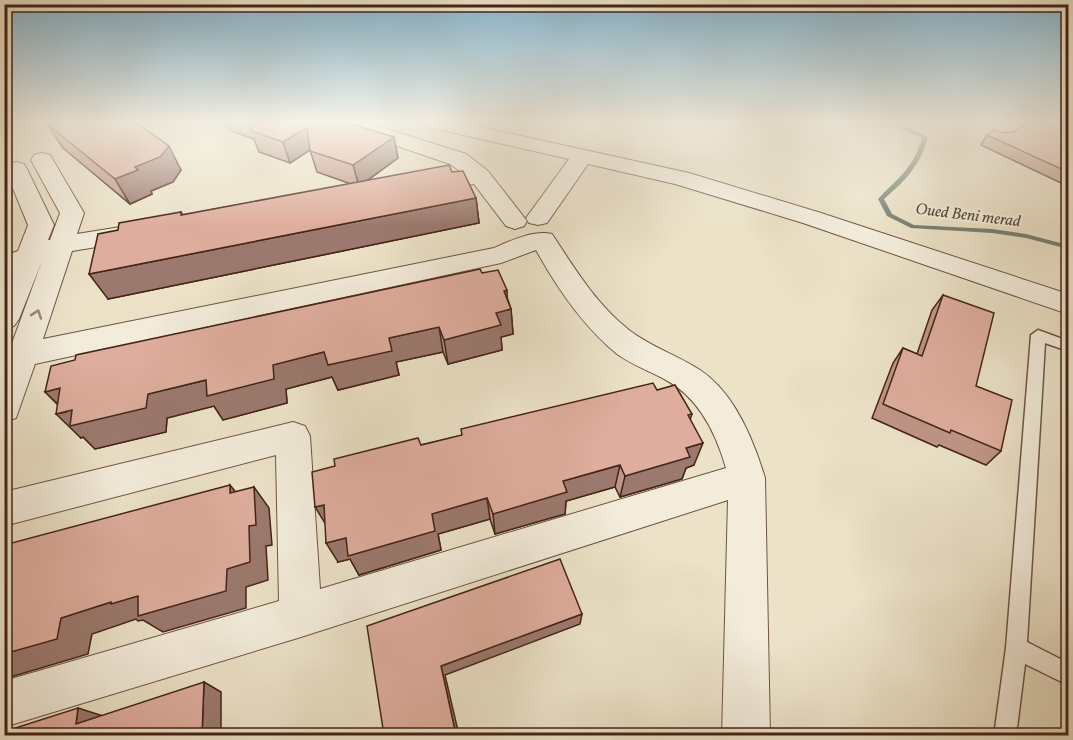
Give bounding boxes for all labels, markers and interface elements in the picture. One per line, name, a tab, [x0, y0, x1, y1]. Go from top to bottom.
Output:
water label: Oued Beni merad	[914, 199, 1022, 233]
one-way arrow	[30, 309, 43, 320]

